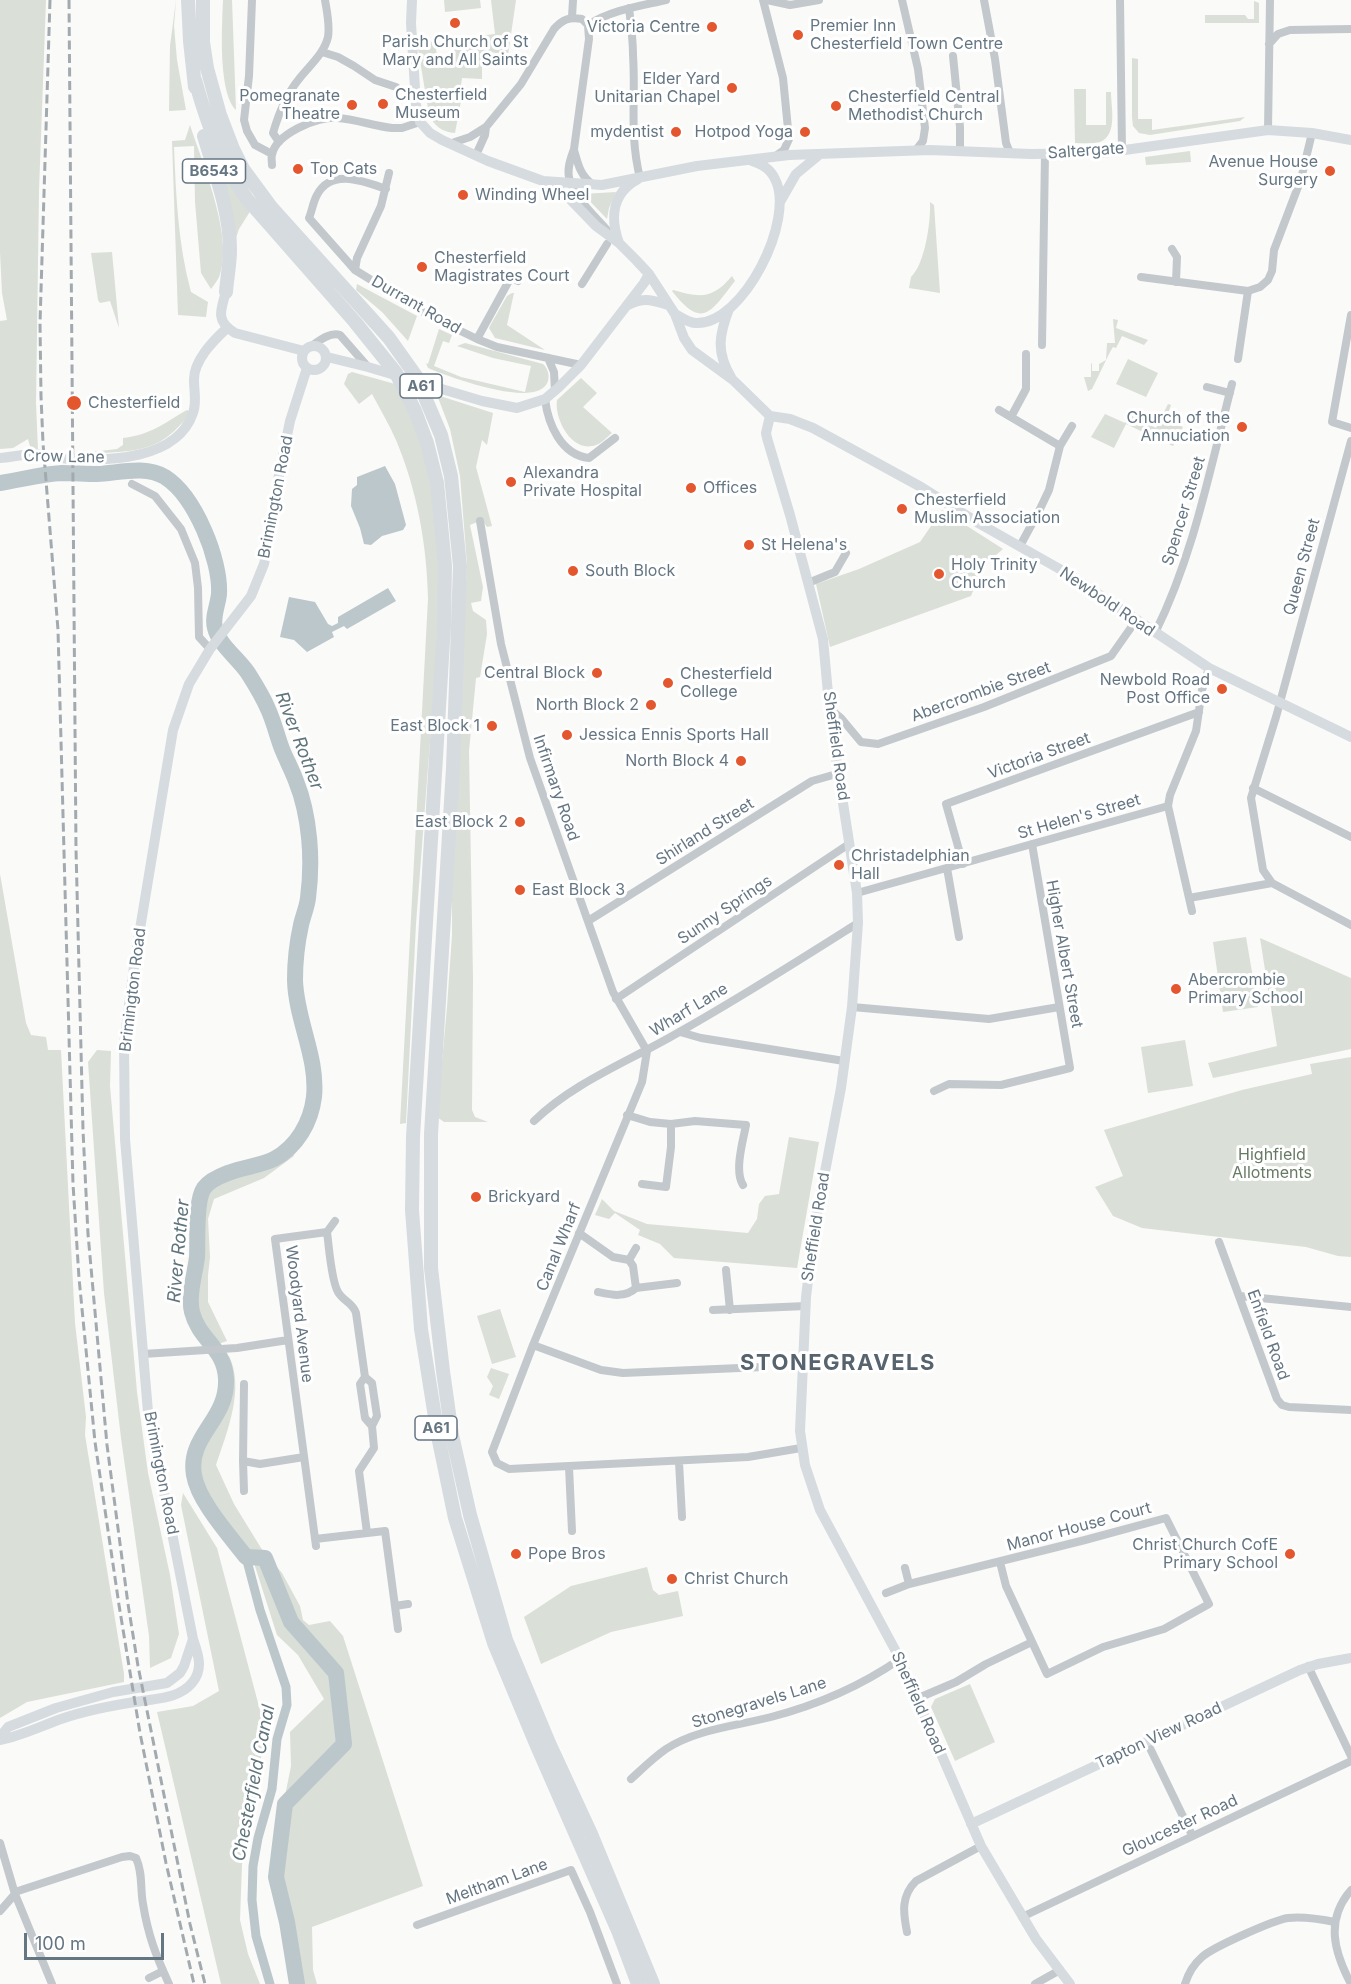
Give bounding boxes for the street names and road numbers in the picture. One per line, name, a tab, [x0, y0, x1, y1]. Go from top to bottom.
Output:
street label: Saltergate	[1047, 139, 1125, 163]
road number: B6543	[182, 159, 246, 183]
street label: Durrant Road	[368, 272, 464, 338]
road number: A61	[400, 374, 442, 398]
street label: Brimington Road	[255, 434, 297, 560]
street label: Crow Lane	[23, 447, 105, 467]
street label: Spencer Street	[1158, 454, 1210, 568]
street label: Queen Street	[1280, 516, 1324, 618]
street label: Newbold Road	[1056, 563, 1158, 641]
street label: Abercrombie Street	[909, 658, 1053, 726]
street label: Sheffield Road	[819, 690, 853, 802]
street label: Victoria Street	[985, 729, 1093, 783]
street label: Infirmary Road	[529, 732, 583, 844]
street label: St Helen's Street	[1015, 790, 1143, 844]
street label: Shirland Street	[653, 794, 757, 870]
street label: Sunny Springs	[674, 871, 776, 949]
street label: Higher Albert Street	[1042, 878, 1086, 1030]
street label: Brimington Road	[116, 927, 150, 1053]
street label: Wharf Lane	[646, 979, 732, 1041]
street label: Sheffield Road	[798, 1171, 834, 1283]
street label: Canal Wharf	[533, 1200, 585, 1294]
street label: Woodyard Avenue	[281, 1244, 317, 1384]
street label: Enfield Road	[1243, 1287, 1293, 1383]
street label: Brimington Road	[140, 1410, 182, 1536]
road number: A61	[415, 1416, 457, 1440]
street label: Manor House Court	[1005, 1499, 1153, 1555]
street label: Sheffield Road	[887, 1649, 949, 1757]
street label: Stonegravels Lane	[689, 1673, 829, 1733]
street label: Tapton View Road	[1093, 1698, 1225, 1774]
street label: Gloucester Road	[1119, 1791, 1241, 1861]
street label: Meltham Lane	[443, 1855, 551, 1909]

